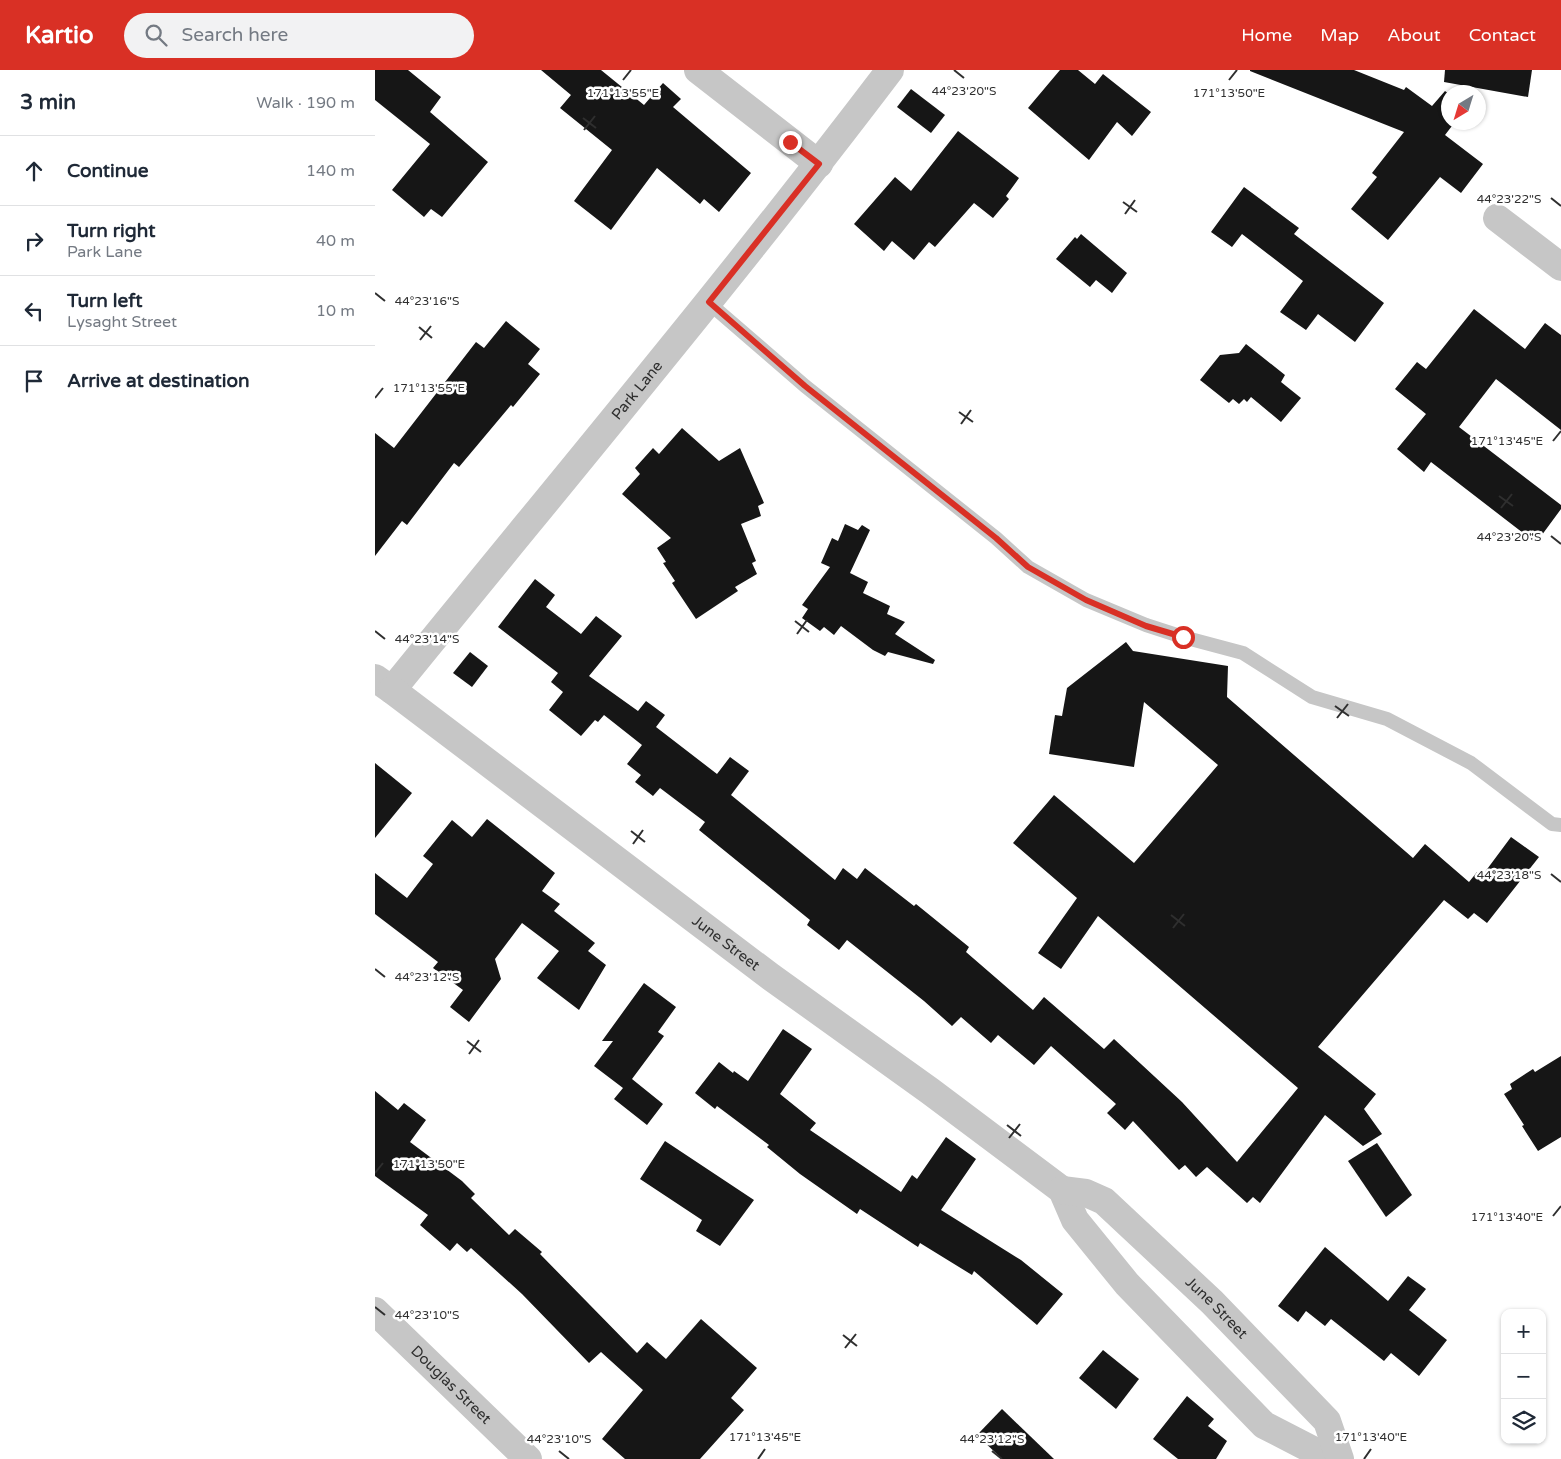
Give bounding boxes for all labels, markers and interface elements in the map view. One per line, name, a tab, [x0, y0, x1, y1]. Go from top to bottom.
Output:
search box	[124, 13, 474, 58]
text: Kartio	[25, 21, 94, 50]
icon: search	[142, 21, 170, 49]
text: Search here	[182, 24, 288, 46]
text: Home	[1241, 24, 1292, 46]
text: Map	[1320, 24, 1359, 46]
text: About	[1387, 24, 1441, 46]
text: Contact	[1469, 24, 1536, 46]
text: 44°23'20"S	[932, 84, 996, 98]
north arrow	[1441, 85, 1486, 130]
text: 171°13'55"E	[587, 86, 660, 100]
text: 171°13'50"E	[1193, 86, 1266, 100]
text: 3 min	[20, 90, 76, 115]
text: Walk · 190 m	[256, 93, 355, 113]
route end	[779, 131, 802, 154]
icon: ahead	[20, 157, 48, 185]
text: Continue	[67, 160, 149, 182]
text: 140 m	[306, 161, 355, 181]
text: 44°23'22"S	[1477, 192, 1541, 206]
text: Turn right	[67, 220, 155, 242]
icon: right	[20, 227, 48, 255]
text: 40 m	[316, 231, 355, 251]
text: Park Lane	[67, 242, 142, 262]
text: Turn left	[67, 290, 143, 312]
text: 44°23'16"S	[395, 294, 459, 308]
icon: left	[20, 297, 48, 325]
text: 10 m	[316, 301, 355, 321]
text: Lysaght Street	[67, 312, 177, 332]
street label: Park Lane	[608, 357, 666, 423]
icon: arrive	[20, 367, 48, 395]
text: Arrive at destination	[67, 370, 250, 392]
text: 171°13'55"E	[393, 381, 466, 395]
text: 171°13'45"E	[1471, 434, 1544, 448]
text: 44°23'20"S	[1477, 530, 1541, 544]
route start	[1172, 626, 1195, 649]
text: 44°23'14"S	[395, 632, 459, 646]
text: 44°23'18"S	[1477, 868, 1541, 882]
street label: June Street	[688, 911, 764, 975]
text: 44°23'12"S	[395, 970, 459, 984]
text: 171°13'50"E	[393, 1157, 466, 1171]
text: 171°13'40"E	[1471, 1210, 1544, 1224]
street label: June Street	[1182, 1273, 1252, 1343]
text: 44°23'10"S	[395, 1308, 459, 1322]
map controls	[1501, 1309, 1546, 1444]
button: +	[1501, 1309, 1546, 1354]
street label: Douglas Street	[407, 1342, 495, 1428]
button: −	[1501, 1354, 1546, 1399]
button: layers	[1501, 1399, 1546, 1444]
text: 171°13'45"E	[729, 1430, 802, 1444]
text: 171°13'40"E	[1335, 1430, 1408, 1444]
text: 44°23'10"S	[527, 1432, 591, 1446]
text: 44°23'12"S	[960, 1432, 1024, 1446]

